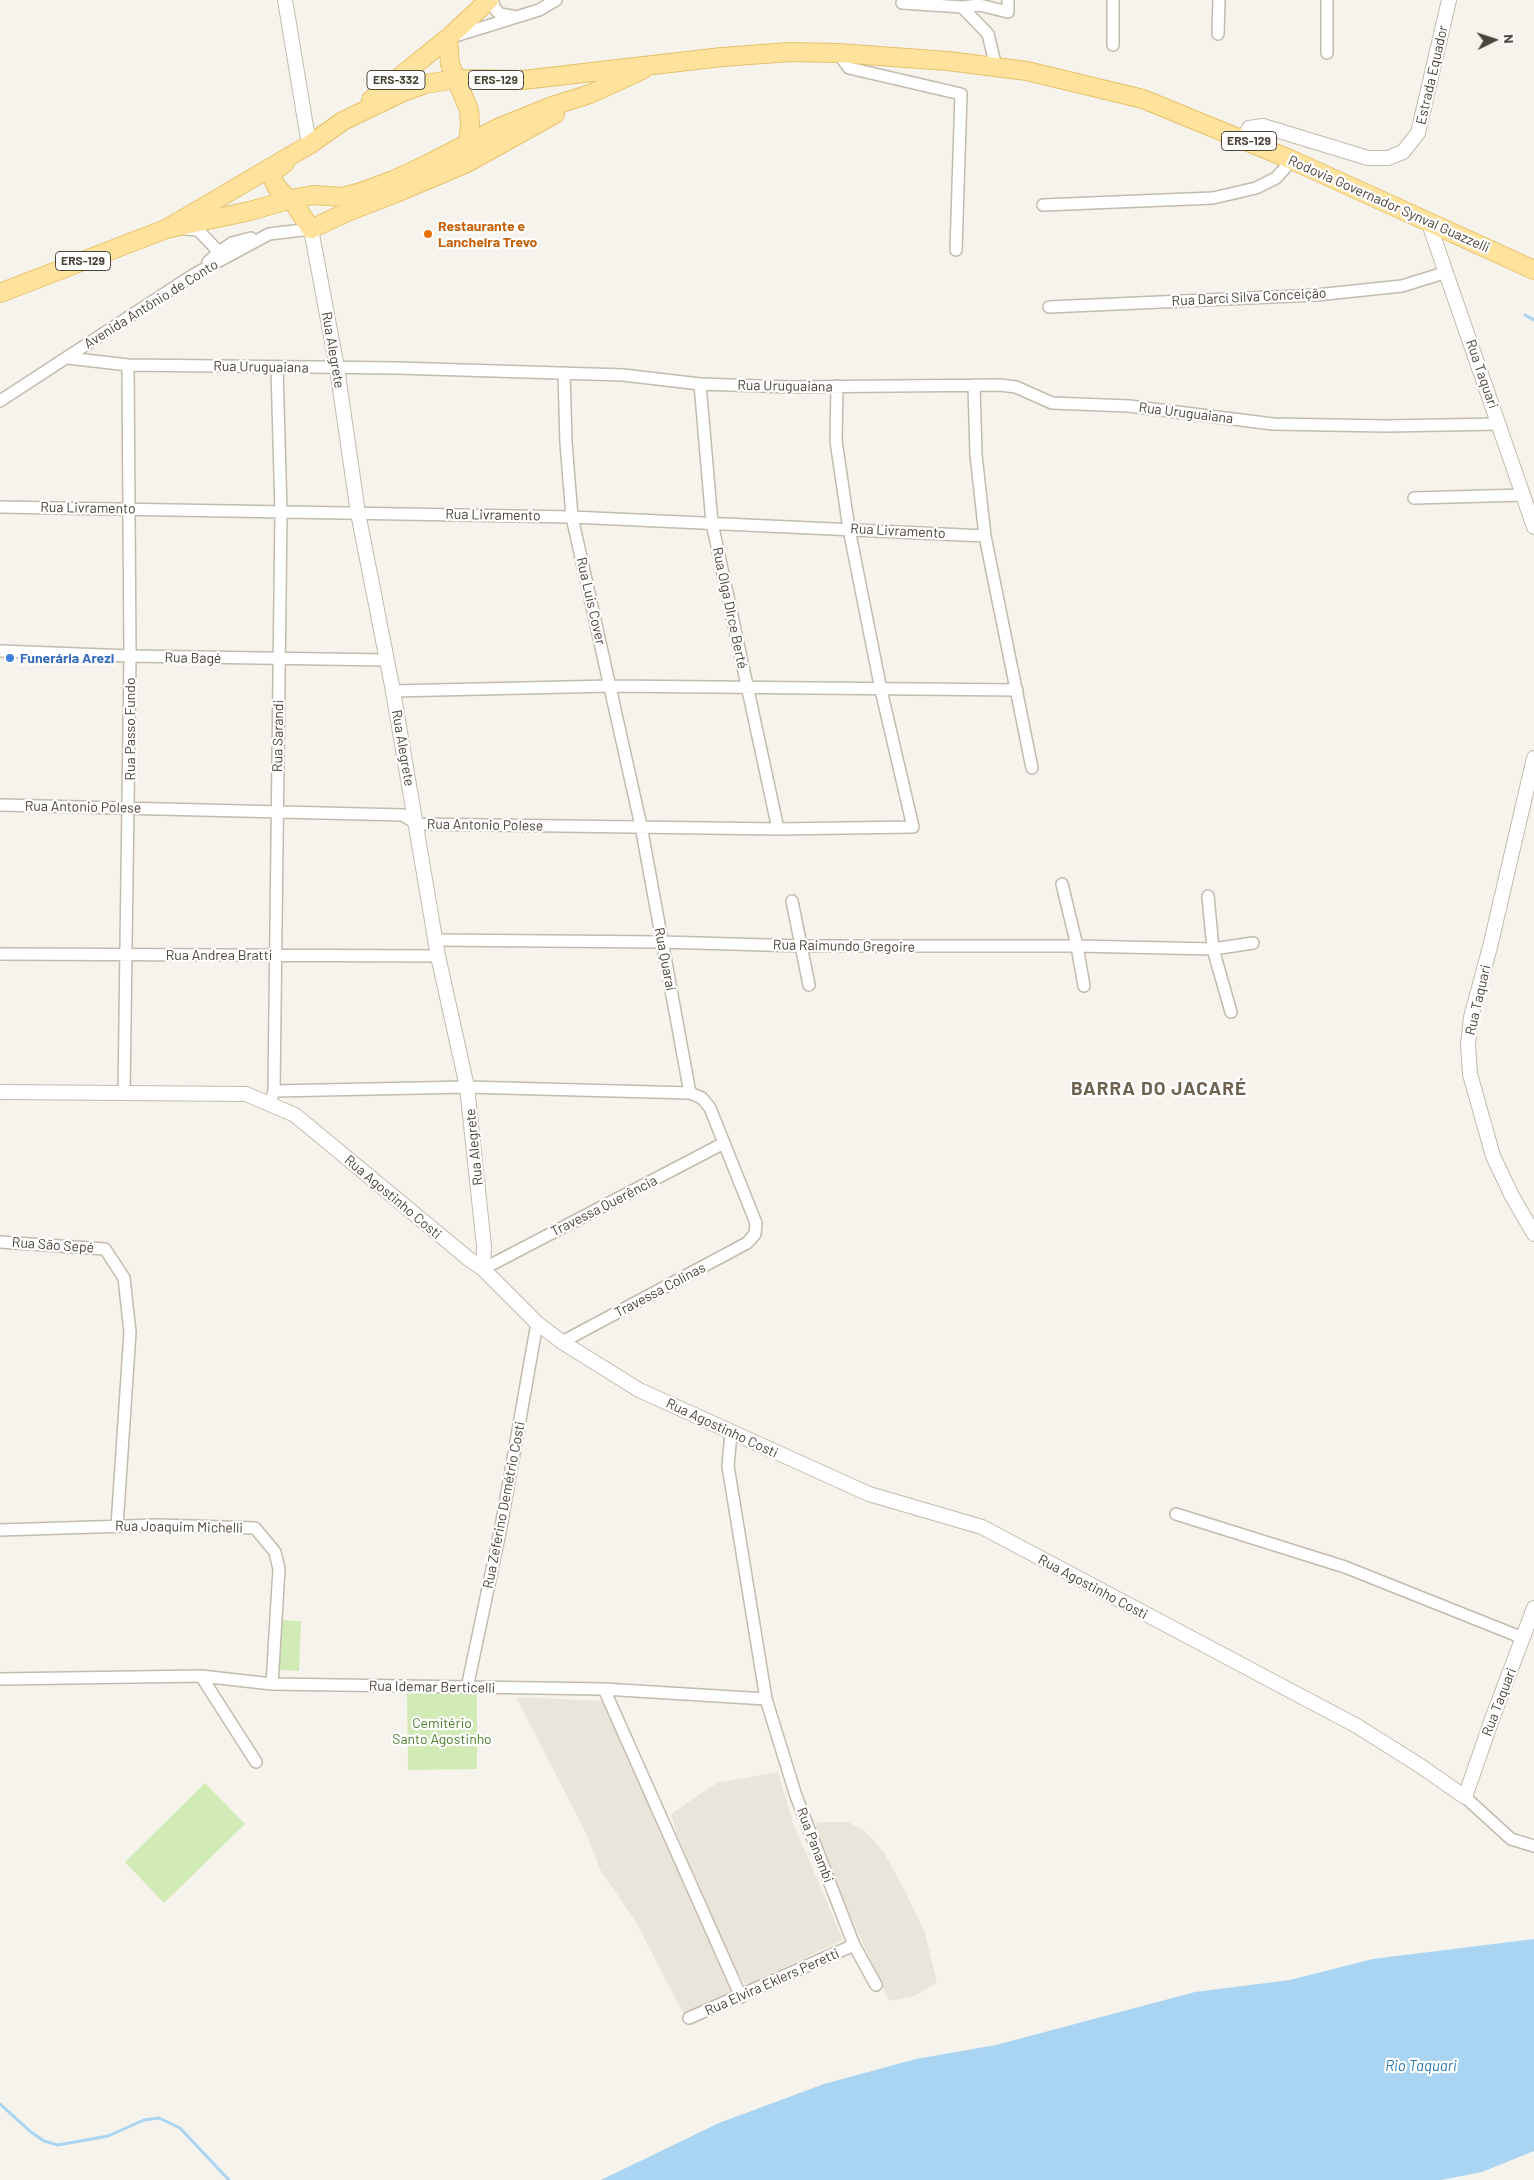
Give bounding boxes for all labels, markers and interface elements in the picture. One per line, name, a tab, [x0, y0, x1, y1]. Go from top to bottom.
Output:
north arrow	[1469, 15, 1519, 65]
street label: Estrada Equador	[1412, 24, 1452, 126]
text: N	[1501, 34, 1518, 44]
road number: ERS-332	[367, 70, 425, 90]
road number: ERS-129	[468, 70, 524, 90]
road number: ERS-129	[1222, 132, 1276, 150]
street label: Rodovia Governador Synval Guazzelli	[1286, 152, 1492, 256]
place label: Restaurante e Lancheira Trevo	[438, 218, 537, 250]
marker: Restaurante e Lancheira Trevo	[422, 228, 434, 240]
road number: ERS-129	[56, 252, 110, 270]
street label: Avenida Antônio de Conto	[81, 256, 221, 352]
street label: Rua Darcí Silva Conceição	[1171, 285, 1327, 309]
street label: Rua Alegrete	[318, 310, 348, 390]
street label: Rua Taquari	[1462, 337, 1502, 411]
street label: Rua Uruguaiana	[213, 358, 309, 376]
street label: Rua Uruguaiana	[737, 377, 833, 395]
street label: Rua Uruguaiana	[1138, 399, 1234, 427]
street label: Rua Livramento	[40, 499, 136, 517]
street label: Rua Livramento	[445, 506, 541, 524]
street label: Rua Livramento	[850, 520, 946, 542]
street label: Rua Olga DIrce Berté	[709, 546, 751, 670]
street label: Rua Luis Cover	[573, 556, 609, 646]
street label: Rua Bagé	[164, 649, 222, 667]
place label: Funerária Arezi	[20, 650, 114, 666]
marker: Funerária Arezi	[4, 652, 16, 664]
street label: Rua Passo Fundo	[122, 677, 138, 781]
street label: Rua Sarandi	[269, 700, 287, 772]
street label: Rua Alegrete	[388, 708, 418, 788]
street label: Rua Antonio Polese	[25, 798, 141, 816]
street label: Rua Antonio Polese	[427, 816, 543, 834]
street label: Rua Quaraí	[651, 926, 679, 992]
street label: Rua Raimundo Gregoire	[773, 936, 915, 956]
street label: Rua Andrea Bratti	[166, 947, 272, 963]
street label: Rua Taquari	[1462, 963, 1494, 1037]
district label: BARRA DO JACARÉ	[1069, 1078, 1249, 1100]
street label: Rua Alegrete	[462, 1108, 486, 1186]
street label: Rua Agostinho Costi	[341, 1151, 445, 1243]
street label: Travessa Querência	[548, 1172, 660, 1240]
street label: Rua São Sepé	[11, 1234, 95, 1256]
street label: Travessa Colinas	[612, 1259, 708, 1321]
street label: Rua Agostinho Costi	[663, 1395, 781, 1461]
street label: Rua Zeferino Demétrio Costi	[480, 1420, 528, 1590]
street label: Rua Joaquim Michelli	[115, 1517, 243, 1537]
street label: Rua Agostinho Costi	[1035, 1551, 1151, 1623]
street label: Rua Taquari	[1478, 1665, 1520, 1739]
street label: Rua Idemar Berticelli	[369, 1677, 495, 1697]
park label: Cemitério Santo Agostinho	[392, 1715, 492, 1748]
street label: Rua Panambi	[793, 1805, 837, 1885]
street label: Rua Elvira Eklers Peretti	[702, 1945, 842, 2019]
water label: Rio Taquari	[1385, 2057, 1457, 2075]

